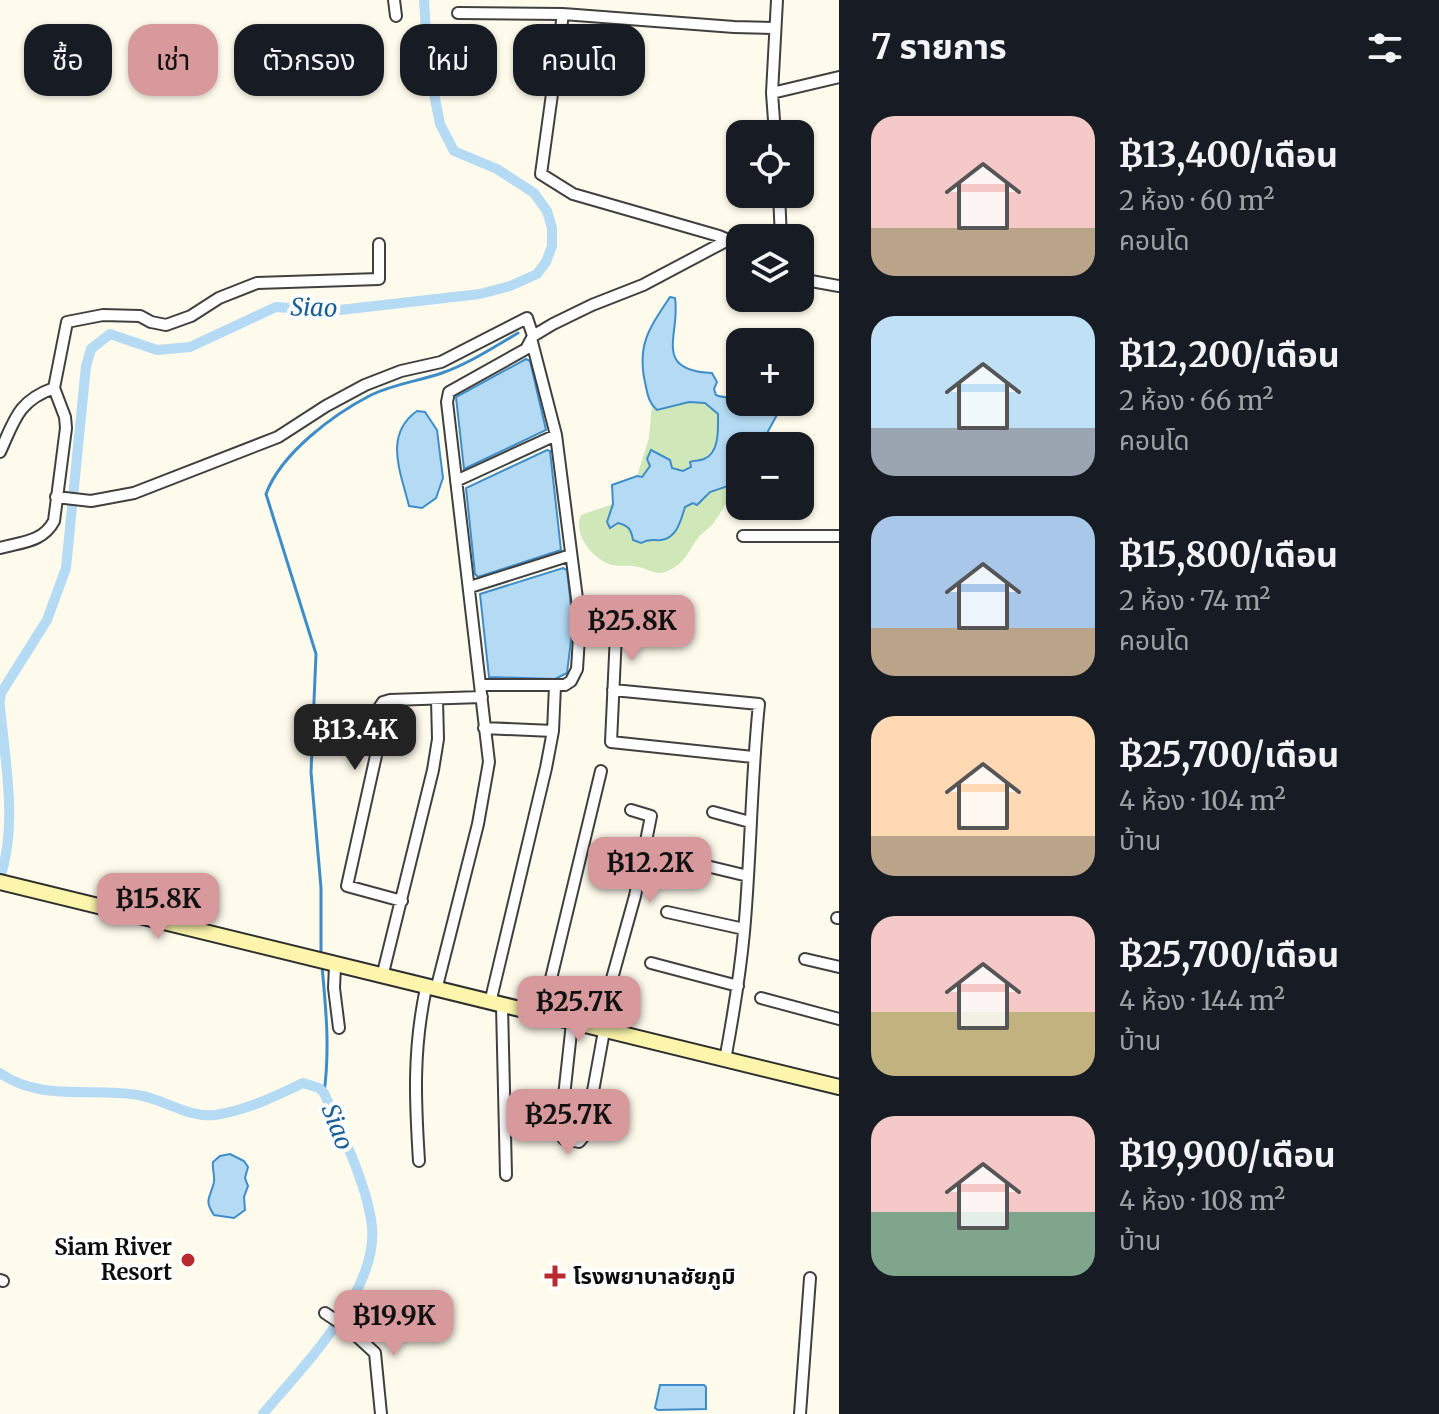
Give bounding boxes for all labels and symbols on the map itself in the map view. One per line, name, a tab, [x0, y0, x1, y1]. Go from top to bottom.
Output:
water label: Siao	[290, 291, 338, 324]
pin: ฿25.8K	[567, 595, 697, 663]
pin: ฿13.4K	[290, 704, 420, 772]
pin: ฿12.2K	[585, 837, 715, 905]
pin: ฿15.8K	[93, 873, 223, 941]
pin: ฿25.7K	[514, 976, 644, 1044]
pin: ฿25.7K	[503, 1089, 633, 1157]
water label: Siao	[315, 1099, 360, 1154]
place label: Siam River Resort	[54, 1233, 172, 1286]
marker: Siam River Resort	[179, 1251, 197, 1269]
place label: โรงพยาบาลชัยภูมิ	[573, 1262, 736, 1290]
marker: โรงพยาบาลชัยภูมิ	[544, 1265, 566, 1287]
pin: ฿19.9K	[329, 1290, 459, 1358]

